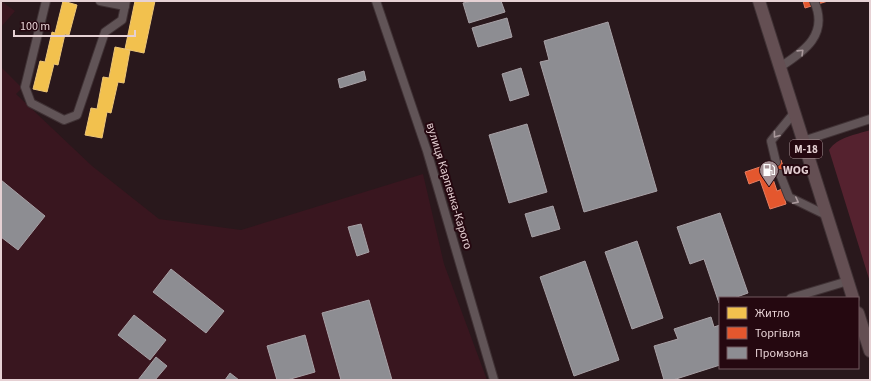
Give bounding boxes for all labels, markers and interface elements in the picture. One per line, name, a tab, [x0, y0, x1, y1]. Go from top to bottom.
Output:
scale bar	[14, 12, 135, 38]
text: 100 m	[20, 18, 50, 35]
one-way arrow	[796, 49, 804, 57]
street label: вулиця Карпенка-Карого	[422, 121, 476, 251]
one-way arrow	[773, 131, 780, 138]
road number: М-18	[790, 140, 822, 158]
fuel station icon: WOG	[758, 159, 780, 187]
place label: WOG	[783, 162, 809, 179]
one-way arrow	[792, 196, 800, 204]
legend	[719, 297, 859, 369]
text: Житло	[755, 305, 790, 322]
text: Торгівля	[755, 325, 800, 342]
text: Промзона	[755, 345, 808, 362]

